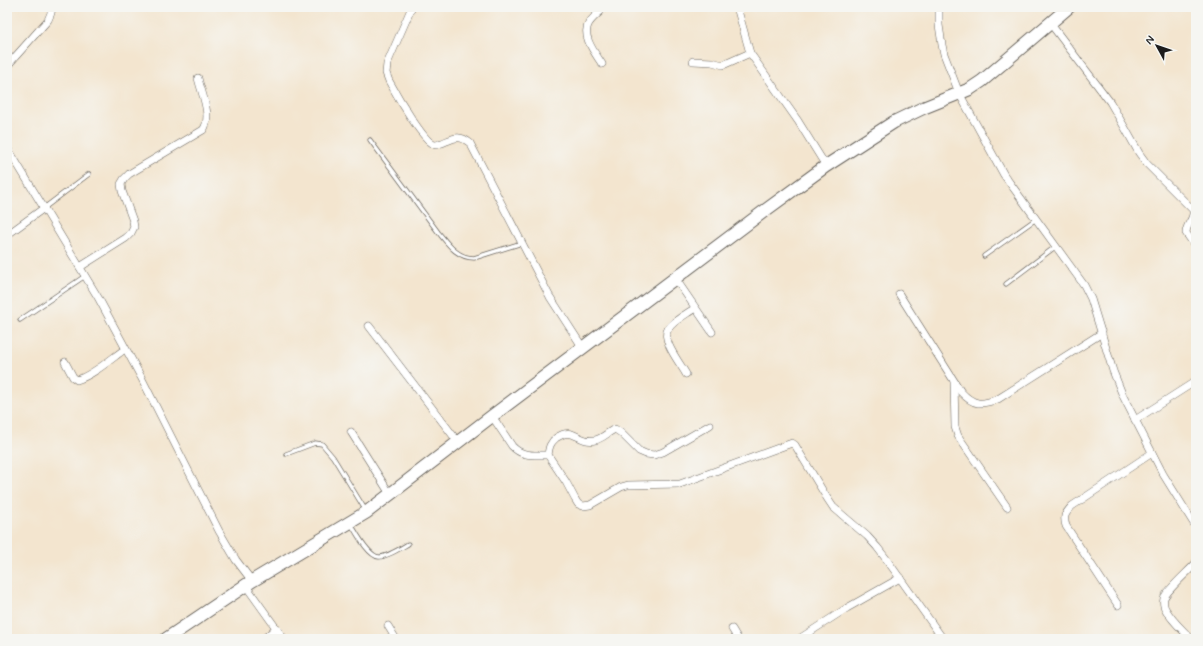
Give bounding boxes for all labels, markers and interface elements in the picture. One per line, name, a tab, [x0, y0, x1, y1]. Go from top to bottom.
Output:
north arrow	[1137, 26, 1177, 66]
text: N	[1142, 33, 1158, 48]

